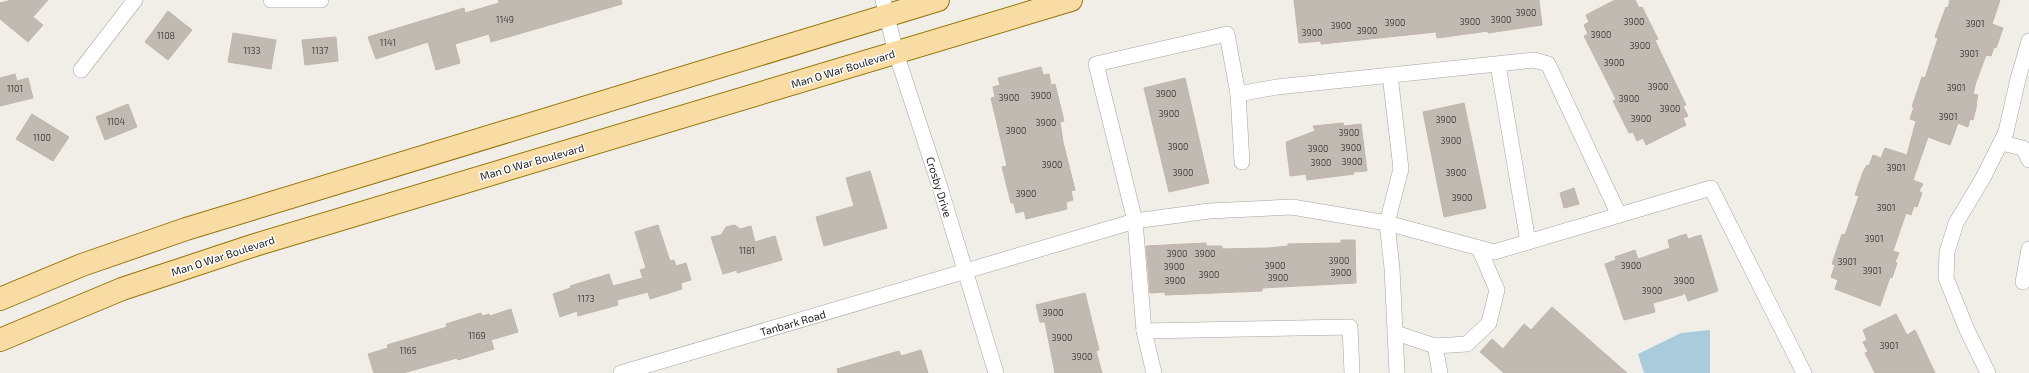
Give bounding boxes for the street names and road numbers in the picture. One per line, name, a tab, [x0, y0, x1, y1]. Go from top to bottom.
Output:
street label: Man O War Boulevard	[789, 47, 896, 91]
street label: Man O War Boulevard	[478, 140, 586, 183]
street label: Crosby Drive	[924, 155, 955, 219]
street label: Man O War Boulevard	[169, 233, 276, 278]
street label: Tanbark Road	[758, 307, 827, 338]

